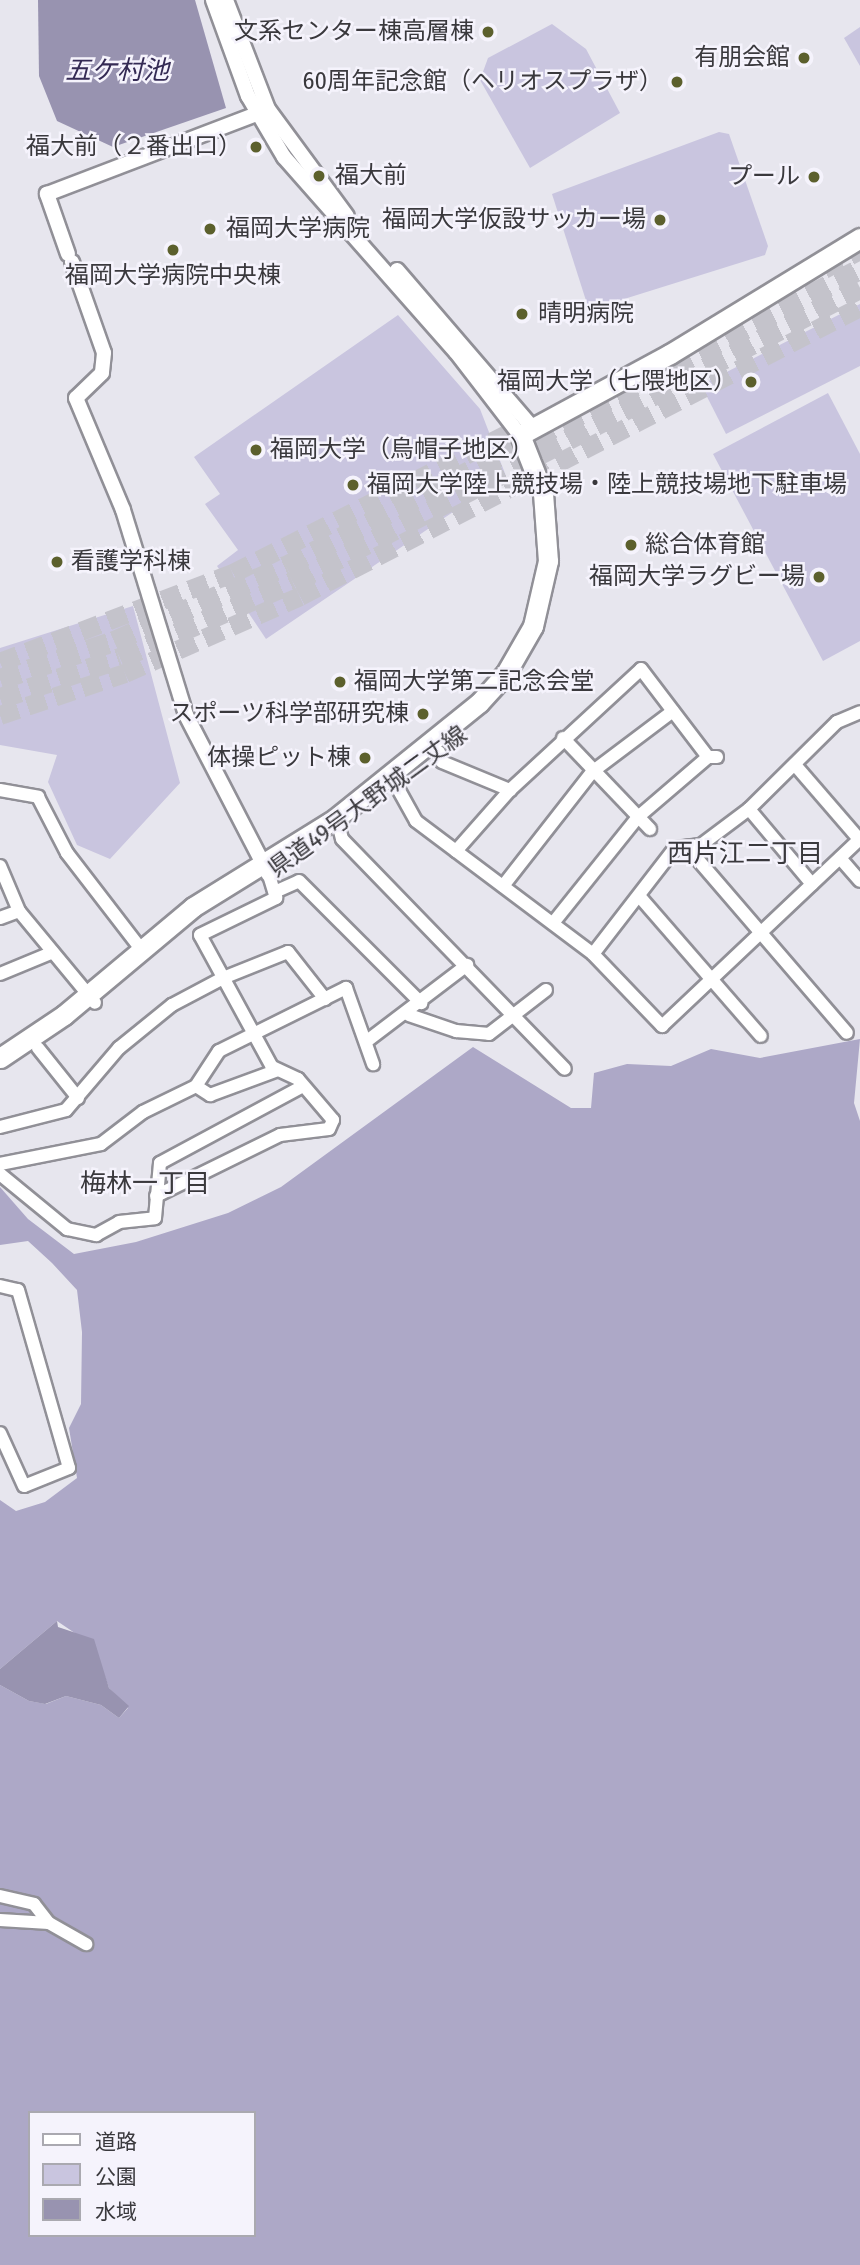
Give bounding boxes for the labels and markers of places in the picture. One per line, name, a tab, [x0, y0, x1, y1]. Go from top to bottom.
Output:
place label: 文系センター棟高層棟	[234, 18, 474, 46]
marker: 文系センター棟高層棟	[480, 24, 496, 40]
place label: 有朋会館	[694, 44, 790, 72]
marker: 有朋会館	[796, 50, 812, 66]
place label: 60周年記念館（ヘリオスプラザ）	[303, 68, 663, 96]
marker: 60周年記念館（ヘリオスプラザ）	[669, 74, 685, 90]
place label: 福大前（２番出口）	[26, 133, 242, 161]
marker: 福大前（２番出口）	[248, 139, 264, 155]
place label: 福大前	[335, 162, 407, 190]
place label: プール	[728, 163, 800, 191]
marker: 福大前	[309, 166, 329, 186]
marker: プール	[806, 169, 822, 185]
place label: 福岡大学仮設サッカー場	[382, 206, 646, 234]
marker: 福岡大学仮設サッカー場	[652, 212, 668, 228]
place label: 福岡大学病院	[226, 215, 370, 243]
marker: 福岡大学病院	[200, 219, 220, 239]
marker: 福岡大学病院中央棟	[165, 242, 181, 258]
place label: 福岡大学病院中央棟	[65, 262, 281, 290]
place label: 晴明病院	[538, 300, 634, 328]
marker: 晴明病院	[512, 304, 532, 324]
place label: 福岡大学（七隈地区）	[497, 368, 737, 396]
marker: 福岡大学（七隈地区）	[743, 374, 759, 390]
place label: 福岡大学（烏帽子地区）	[270, 436, 534, 464]
marker: 福岡大学（烏帽子地区）	[248, 442, 264, 458]
place label: 福岡大学陸上競技場・陸上競技場地下駐車場	[367, 471, 847, 499]
marker: 福岡大学陸上競技場・陸上競技場地下駐車場	[345, 477, 361, 493]
place label: 総合体育館	[645, 531, 765, 559]
marker: 総合体育館	[623, 537, 639, 553]
place label: 看護学科棟	[71, 548, 191, 576]
marker: 看護学科棟	[49, 554, 65, 570]
place label: 福岡大学ラグビー場	[589, 563, 805, 591]
marker: 福岡大学ラグビー場	[811, 569, 827, 585]
place label: 福岡大学第二記念会堂	[354, 668, 594, 696]
marker: 福岡大学第二記念会堂	[332, 674, 348, 690]
place label: スポーツ科学部研究棟	[169, 700, 409, 728]
marker: スポーツ科学部研究棟	[415, 706, 431, 722]
place label: 体操ピット棟	[207, 744, 351, 772]
marker: 体操ピット棟	[357, 750, 373, 766]

